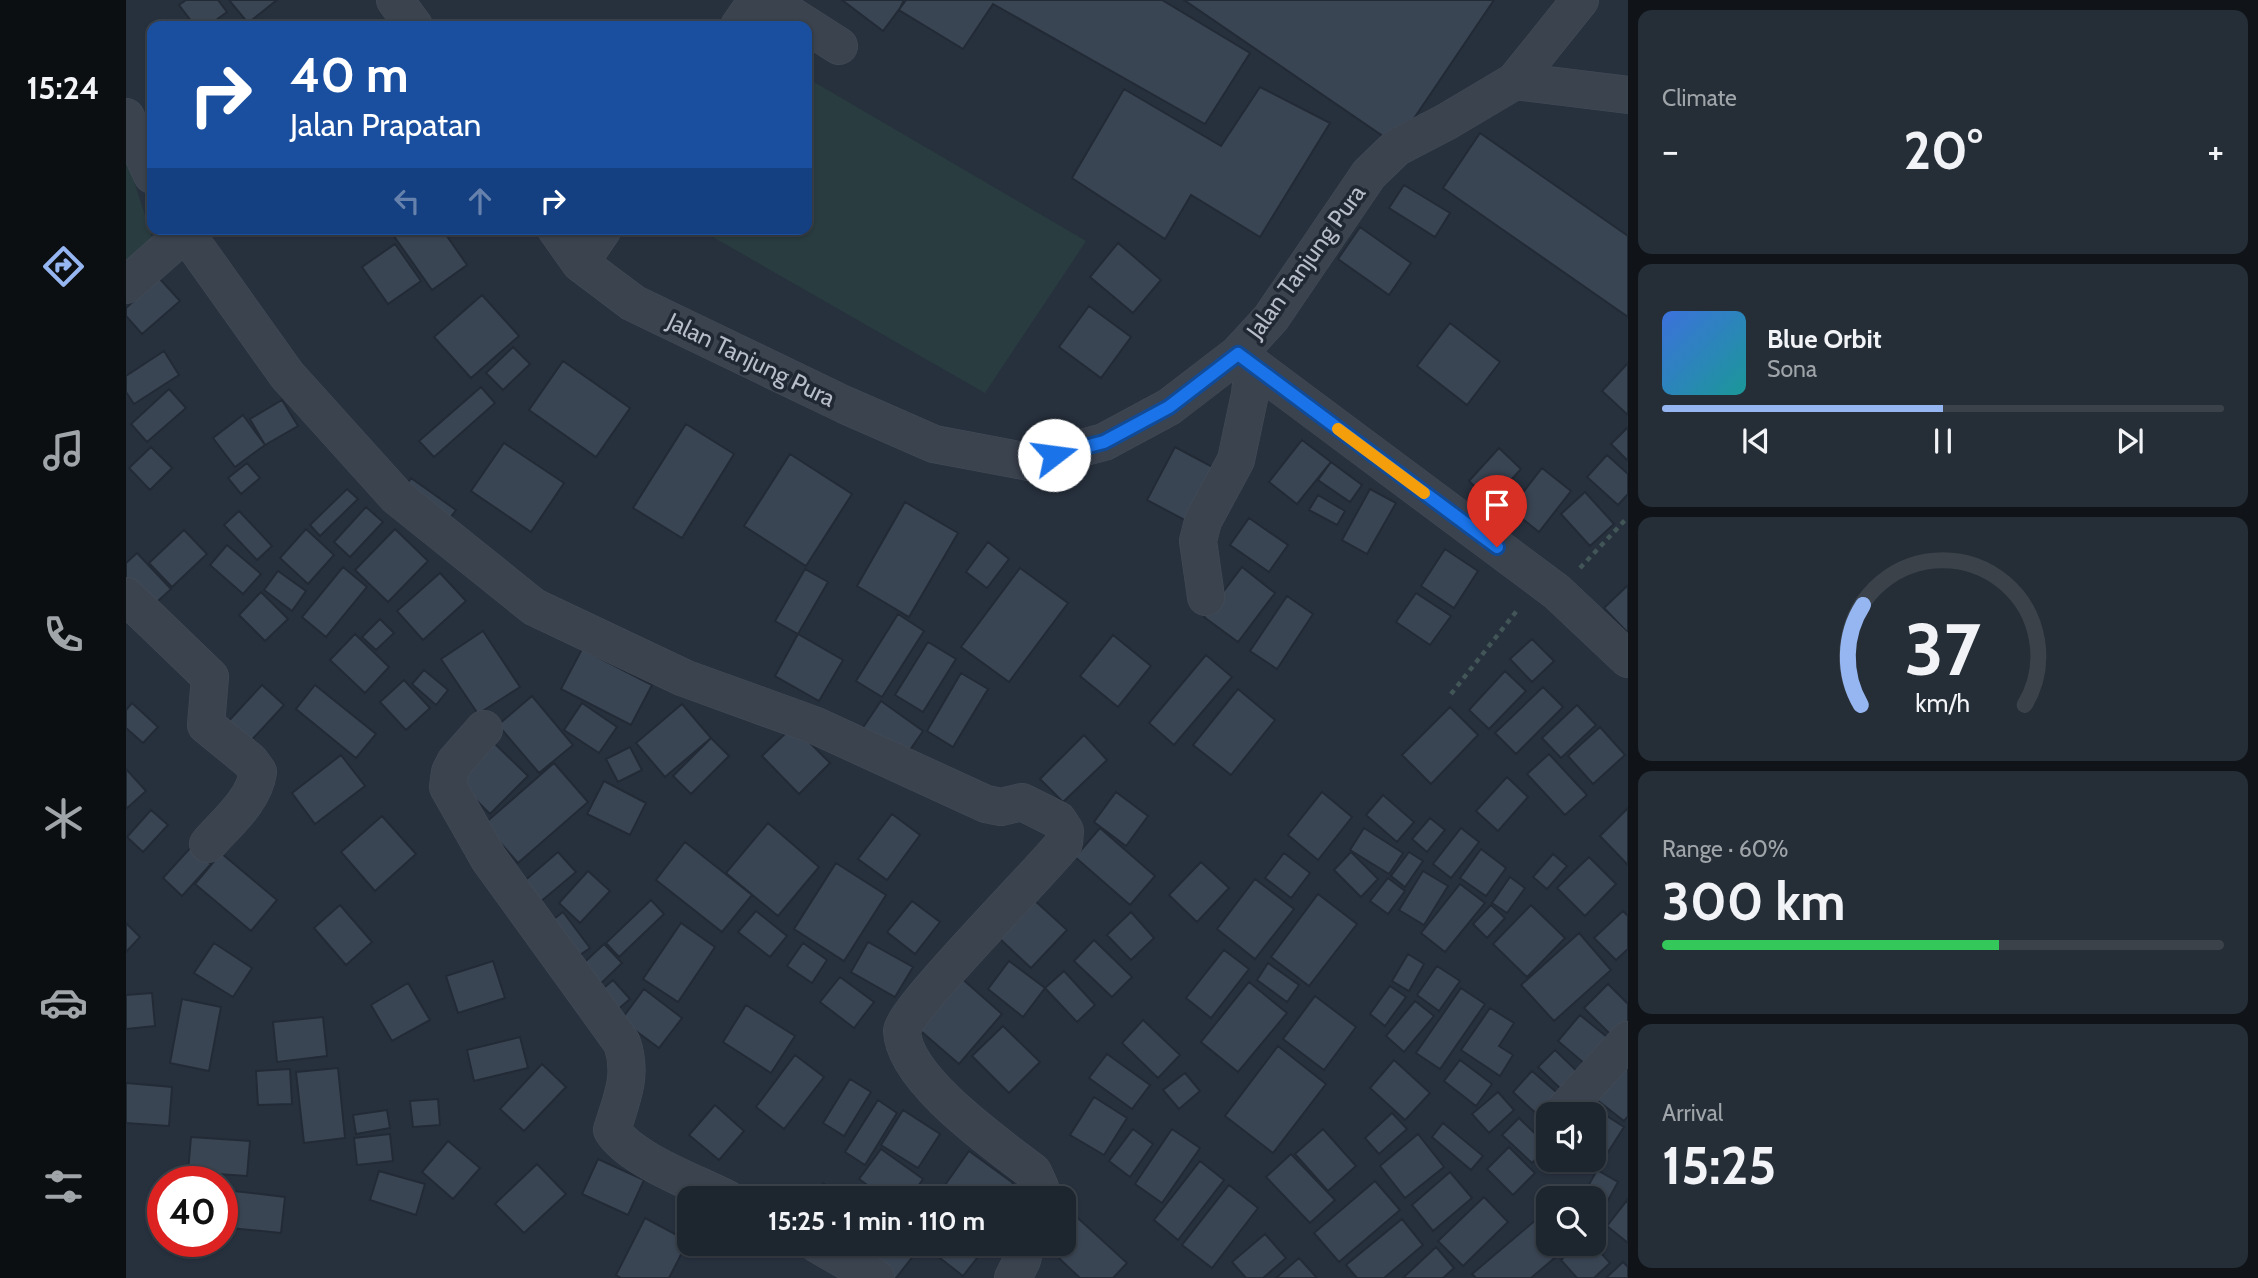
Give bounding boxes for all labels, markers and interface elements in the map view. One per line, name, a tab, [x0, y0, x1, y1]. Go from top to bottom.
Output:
text: 40 m	[290, 45, 409, 104]
icon: right	[175, 49, 266, 140]
text: 15:24	[27, 68, 99, 107]
text: Climate	[1662, 84, 1737, 112]
text: Jalan Prapatan	[290, 105, 481, 144]
text: 20°	[1903, 119, 1983, 182]
text: −	[1662, 127, 1679, 174]
text: +	[2207, 127, 2224, 174]
street label: Jalan Tanjung Pura	[1239, 179, 1371, 345]
icon: left	[388, 182, 426, 220]
icon: ahead	[461, 182, 499, 220]
icon: right	[534, 182, 572, 220]
icon: directions	[39, 242, 88, 291]
street label: Jalan Tanjung Pura	[662, 306, 840, 413]
text: Blue Orbit	[1767, 323, 1882, 355]
text: Sona	[1767, 355, 1817, 383]
position arrow	[1017, 418, 1091, 492]
icon: previous	[1737, 422, 1775, 460]
icon: pause	[1924, 422, 1962, 460]
icon: next	[2111, 422, 2149, 460]
icon: music	[39, 426, 88, 475]
pin	[1467, 475, 1527, 547]
icon: arrive	[1478, 486, 1516, 524]
text: 37	[1905, 605, 1981, 693]
icon: phone	[39, 610, 88, 659]
text: km/h	[1916, 688, 1970, 718]
icon: climate	[39, 794, 88, 843]
text: Range · 60%	[1662, 835, 1789, 863]
text: 300 km	[1662, 870, 1846, 933]
icon: car	[39, 978, 88, 1027]
text: Arrival	[1662, 1099, 1723, 1127]
map controls	[1536, 1102, 1606, 1256]
button: sound	[1536, 1102, 1606, 1172]
text: 15:25	[1662, 1134, 1776, 1197]
icon: filters	[39, 1162, 88, 1211]
speed limit sign: 40	[147, 1166, 238, 1257]
button: search	[1536, 1186, 1606, 1256]
text: 15:25 · 1 min · 110 m	[768, 1205, 985, 1237]

